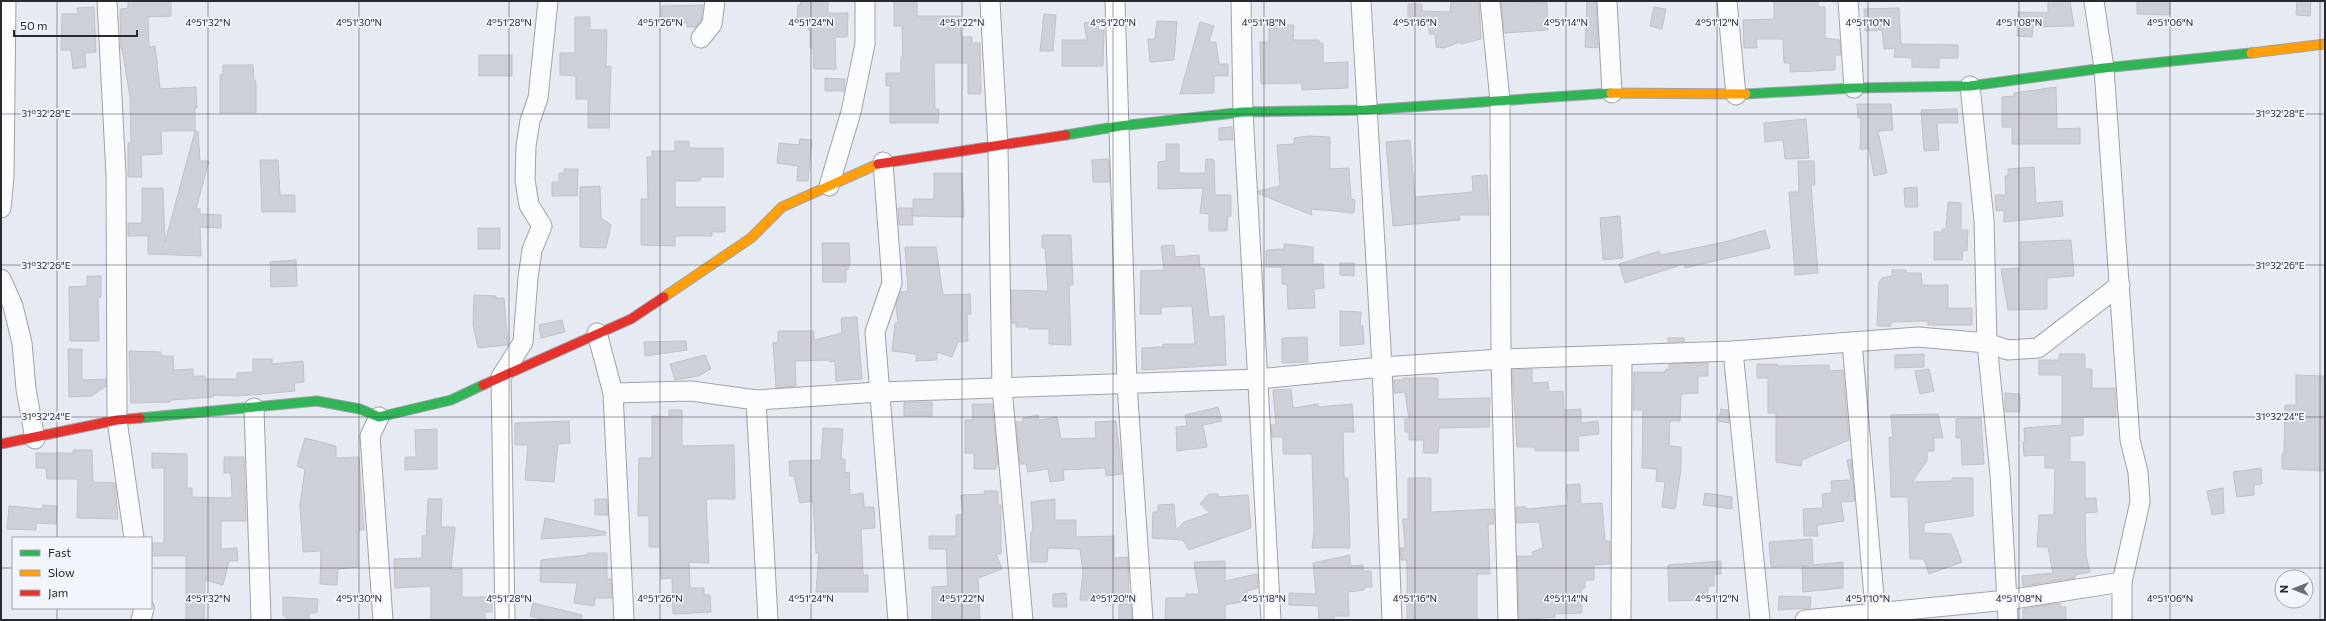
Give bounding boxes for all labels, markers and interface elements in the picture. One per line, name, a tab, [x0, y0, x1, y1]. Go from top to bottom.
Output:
scale bar	[14, 12, 137, 38]
text: 4°51'32"N	[185, 16, 231, 28]
text: 4°51'30"N	[336, 16, 382, 28]
text: 4°51'28"N	[486, 16, 532, 28]
text: 4°51'26"N	[637, 16, 683, 28]
text: 4°51'24"N	[788, 16, 834, 28]
text: 4°51'22"N	[939, 16, 985, 28]
text: 4°51'20"N	[1090, 16, 1136, 28]
text: 4°51'18"N	[1242, 16, 1286, 28]
text: 4°51'16"N	[1393, 16, 1437, 28]
text: 4°51'14"N	[1544, 16, 1588, 28]
text: 4°51'12"N	[1695, 16, 1739, 28]
text: 4°51'10"N	[1846, 16, 1890, 28]
text: 4°51'08"N	[1996, 16, 2042, 28]
text: 4°51'06"N	[2147, 16, 2193, 28]
text: 50 m	[20, 18, 48, 32]
text: 31°32'28"E	[21, 107, 71, 119]
text: 31°32'28"E	[2255, 107, 2305, 119]
text: 31°32'26"E	[21, 259, 71, 271]
text: 31°32'26"E	[2255, 259, 2305, 271]
text: 31°32'24"E	[21, 410, 71, 422]
text: 31°32'24"E	[2255, 410, 2305, 422]
legend	[12, 537, 152, 609]
text: Fast	[48, 545, 71, 559]
text: Slow	[48, 565, 75, 579]
north arrow	[2274, 569, 2314, 609]
text: Jam	[48, 585, 68, 600]
text: N	[2277, 585, 2290, 593]
text: 4°51'32"N	[185, 592, 231, 604]
text: 4°51'30"N	[336, 592, 382, 604]
text: 4°51'28"N	[486, 592, 532, 604]
text: 4°51'26"N	[637, 592, 683, 604]
text: 4°51'24"N	[788, 592, 834, 604]
text: 4°51'22"N	[939, 592, 985, 604]
text: 4°51'20"N	[1090, 592, 1136, 604]
text: 4°51'18"N	[1242, 592, 1286, 604]
text: 4°51'16"N	[1393, 592, 1437, 604]
text: 4°51'14"N	[1544, 592, 1588, 604]
text: 4°51'12"N	[1695, 592, 1739, 604]
text: 4°51'10"N	[1846, 592, 1890, 604]
text: 4°51'08"N	[1996, 592, 2042, 604]
text: 4°51'06"N	[2147, 592, 2193, 604]

